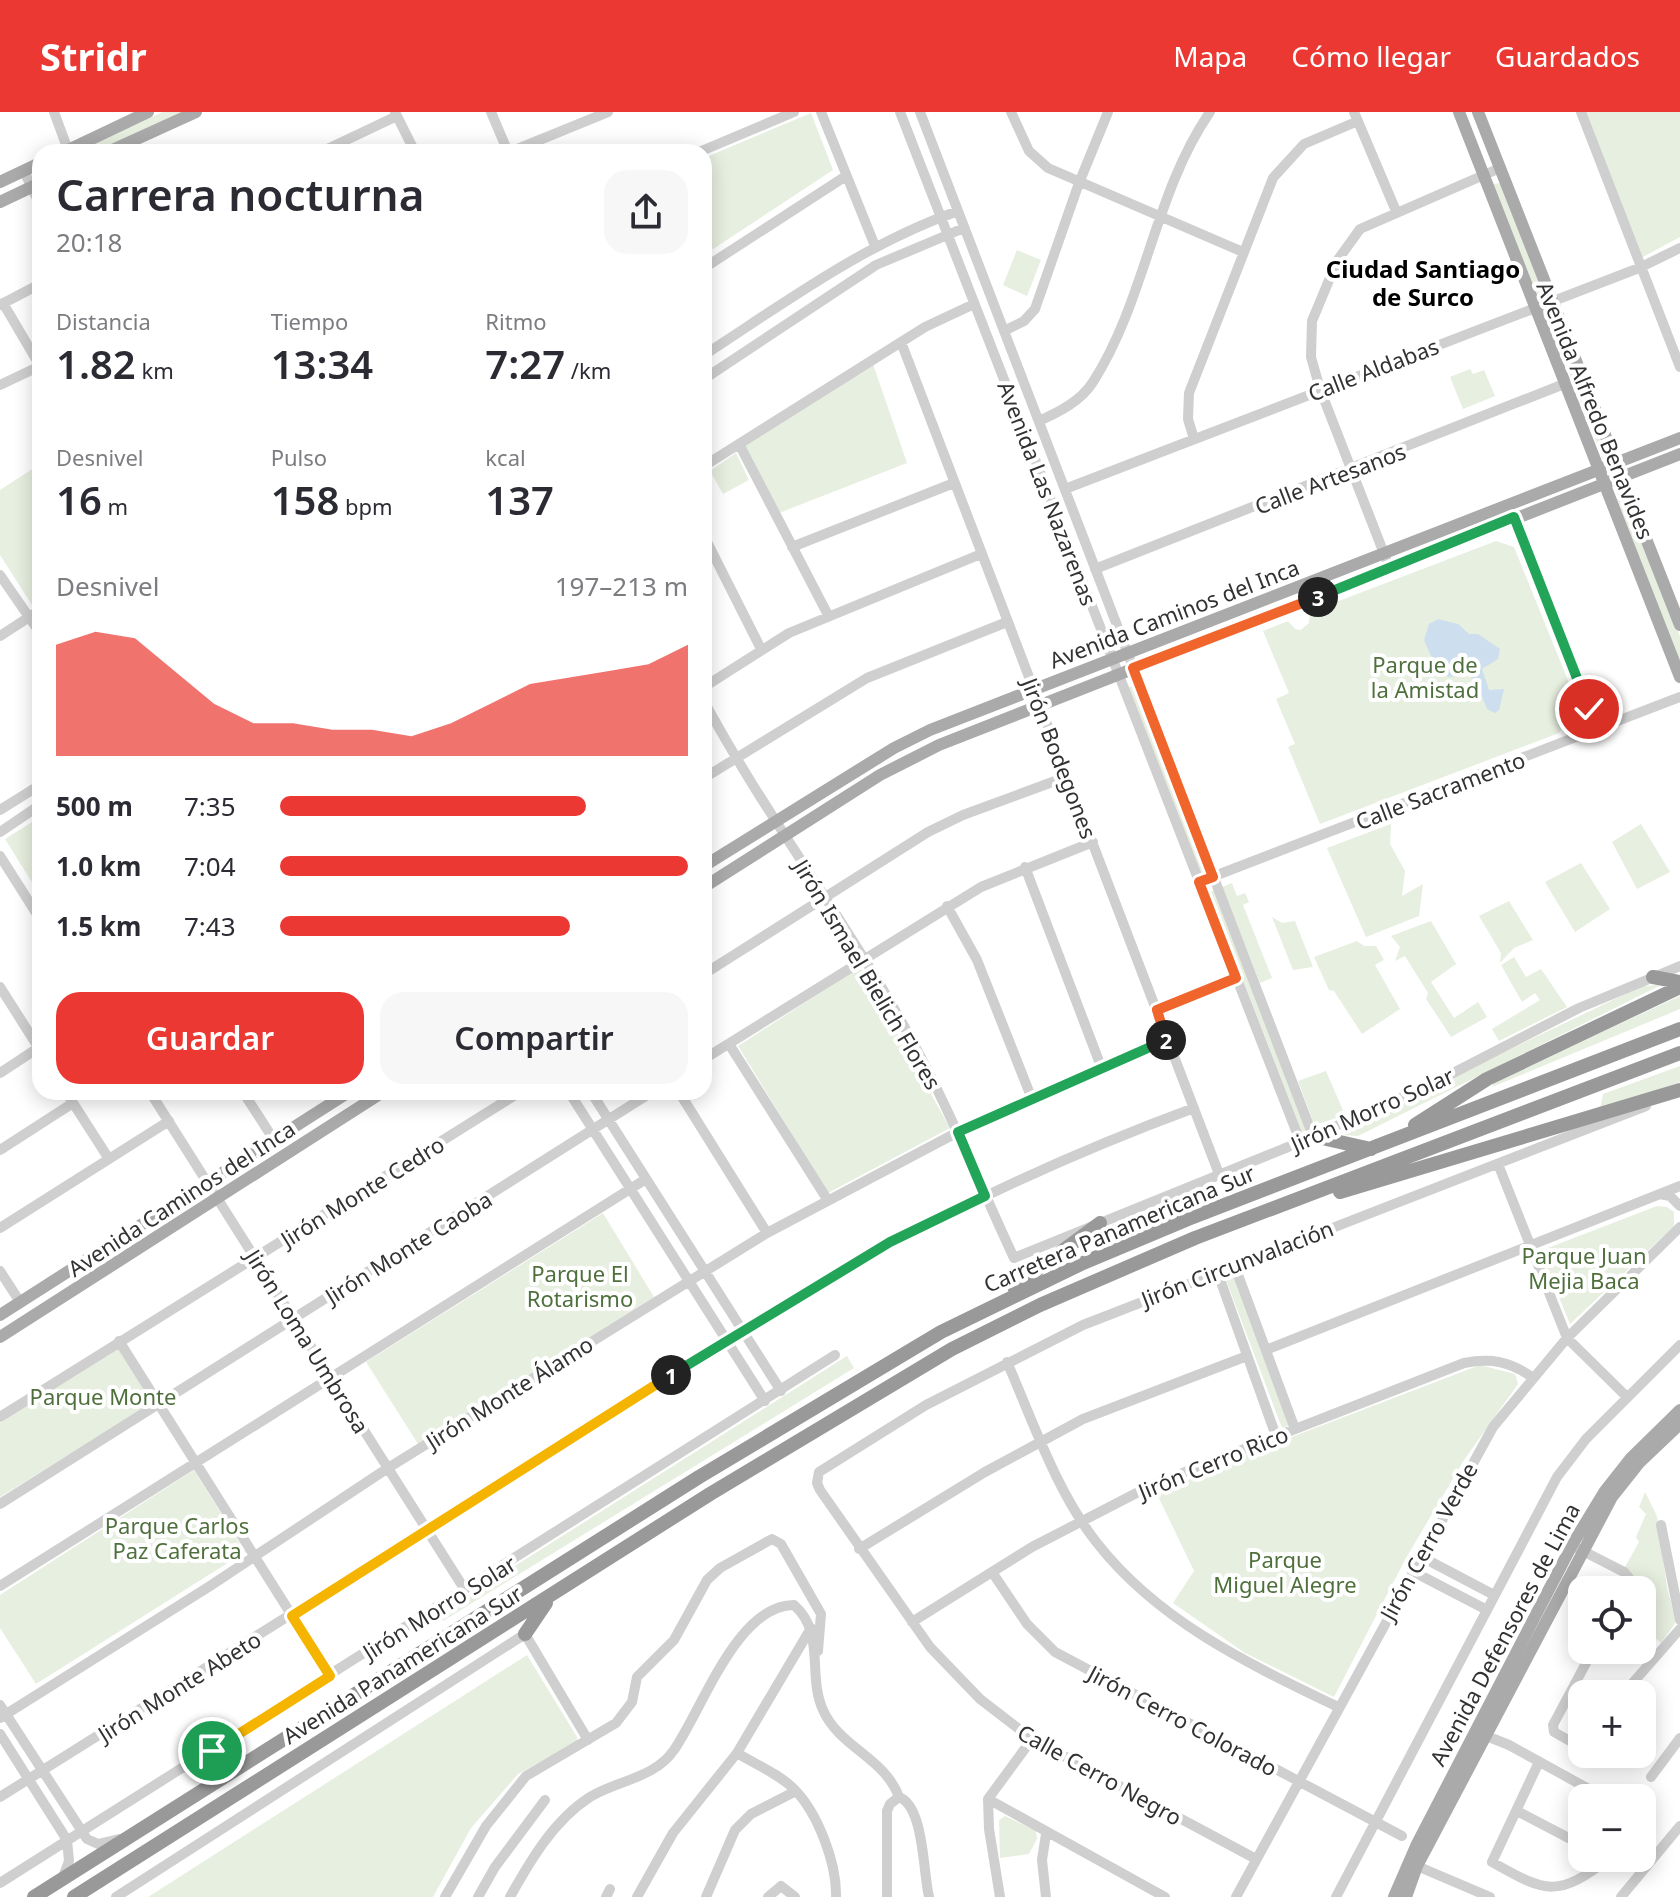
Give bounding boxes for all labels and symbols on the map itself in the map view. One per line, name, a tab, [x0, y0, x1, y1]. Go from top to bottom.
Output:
district label: Ciudad Santiago de Surco	[1326, 252, 1520, 313]
street label: Avenida Alfredo Benavides	[1531, 277, 1661, 543]
street label: Calle Aldabas	[1303, 330, 1443, 408]
street label: Avenida Las Nazarenas	[991, 377, 1105, 609]
street label: Calle Artesanos	[1250, 435, 1410, 521]
street label: Avenida Caminos del Inca	[1045, 551, 1303, 675]
pin: 3	[1298, 577, 1338, 617]
park label: Parque de la Amistad	[1371, 649, 1479, 704]
street label: Jirón Bodegones	[1015, 671, 1104, 843]
pin	[1555, 675, 1623, 743]
street label: Calle Sacramento	[1351, 744, 1529, 836]
street label: Jirón Ismael Bielich Flores	[786, 852, 949, 1095]
pin: 2	[1146, 1020, 1186, 1060]
street label: Jirón Morro Solar	[1284, 1060, 1458, 1159]
street label: Avenida Caminos del Inca	[62, 1113, 300, 1283]
street label: Jirón Monte Cedro	[273, 1129, 450, 1255]
street label: Carretera Panamericana Sur	[979, 1157, 1259, 1299]
street label: Jirón Monte Caoba	[317, 1184, 497, 1311]
street label: Jirón Circunvalación	[1135, 1213, 1337, 1314]
park label: Parque Juan Mejia Baca	[1521, 1240, 1647, 1295]
street label: Jirón Loma Umbrosa	[238, 1242, 377, 1439]
park label: Parque El Rotarismo	[527, 1258, 633, 1313]
street label: Jirón Monte Álamo	[418, 1328, 598, 1457]
pin: 1	[651, 1355, 691, 1395]
park label: Parque Monte	[30, 1381, 176, 1411]
street label: Jirón Cerro Rico	[1132, 1418, 1292, 1506]
street label: Jirón Cerro Verde	[1371, 1457, 1484, 1627]
street label: Avenida Defensores de Lima	[1422, 1497, 1586, 1771]
park label: Parque Carlos Paz Caferata	[105, 1510, 249, 1565]
park label: Parque Miguel Alegre	[1213, 1544, 1357, 1599]
street label: Jirón Morro Solar	[355, 1548, 521, 1667]
street label: Avenida Panamericana Sur	[277, 1578, 527, 1750]
street label: Jirón Monte Abeto	[90, 1624, 266, 1749]
street label: Jirón Cerro Colorado	[1081, 1657, 1283, 1783]
street label: Calle Cerro Negro	[1013, 1716, 1187, 1832]
pin	[178, 1717, 246, 1785]

